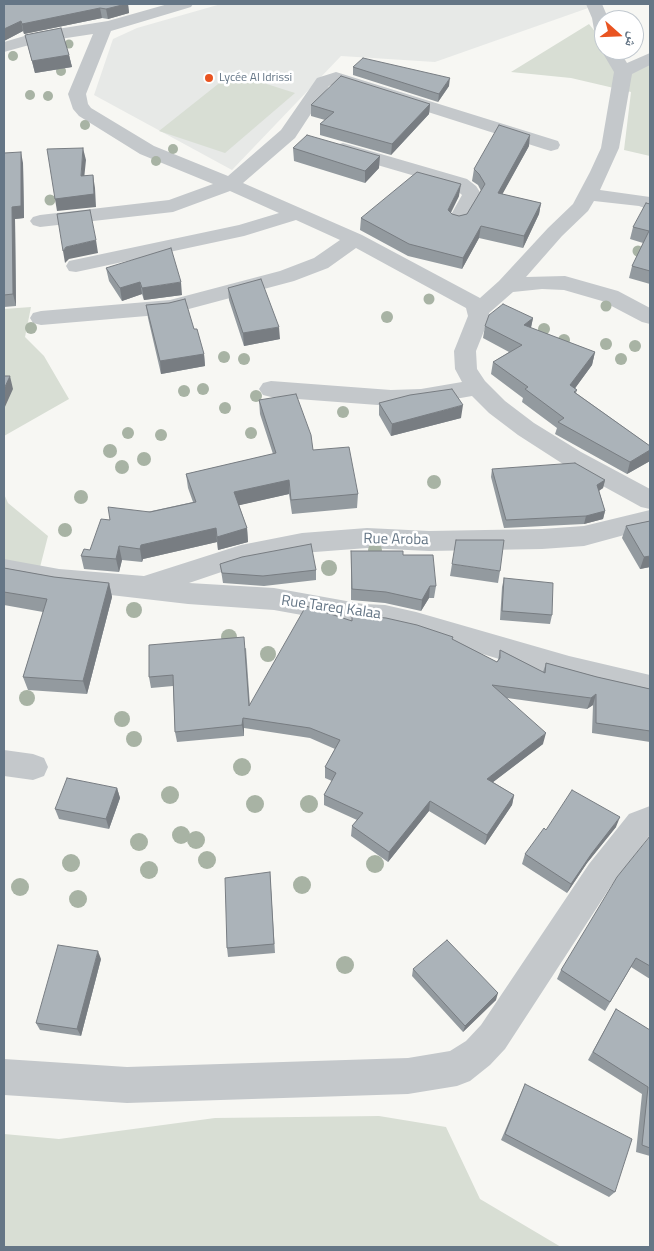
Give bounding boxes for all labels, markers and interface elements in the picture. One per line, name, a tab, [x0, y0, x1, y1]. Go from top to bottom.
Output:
north arrow	[594, 10, 644, 60]
text: ش	[620, 29, 645, 51]
place label: Lycée Al Idrissi	[219, 71, 292, 85]
marker: Lycée Al Idrissi	[203, 72, 215, 84]
street label: Rue Aroba	[363, 530, 429, 550]
street label: Rue Tareq Kalaa	[280, 592, 382, 624]

